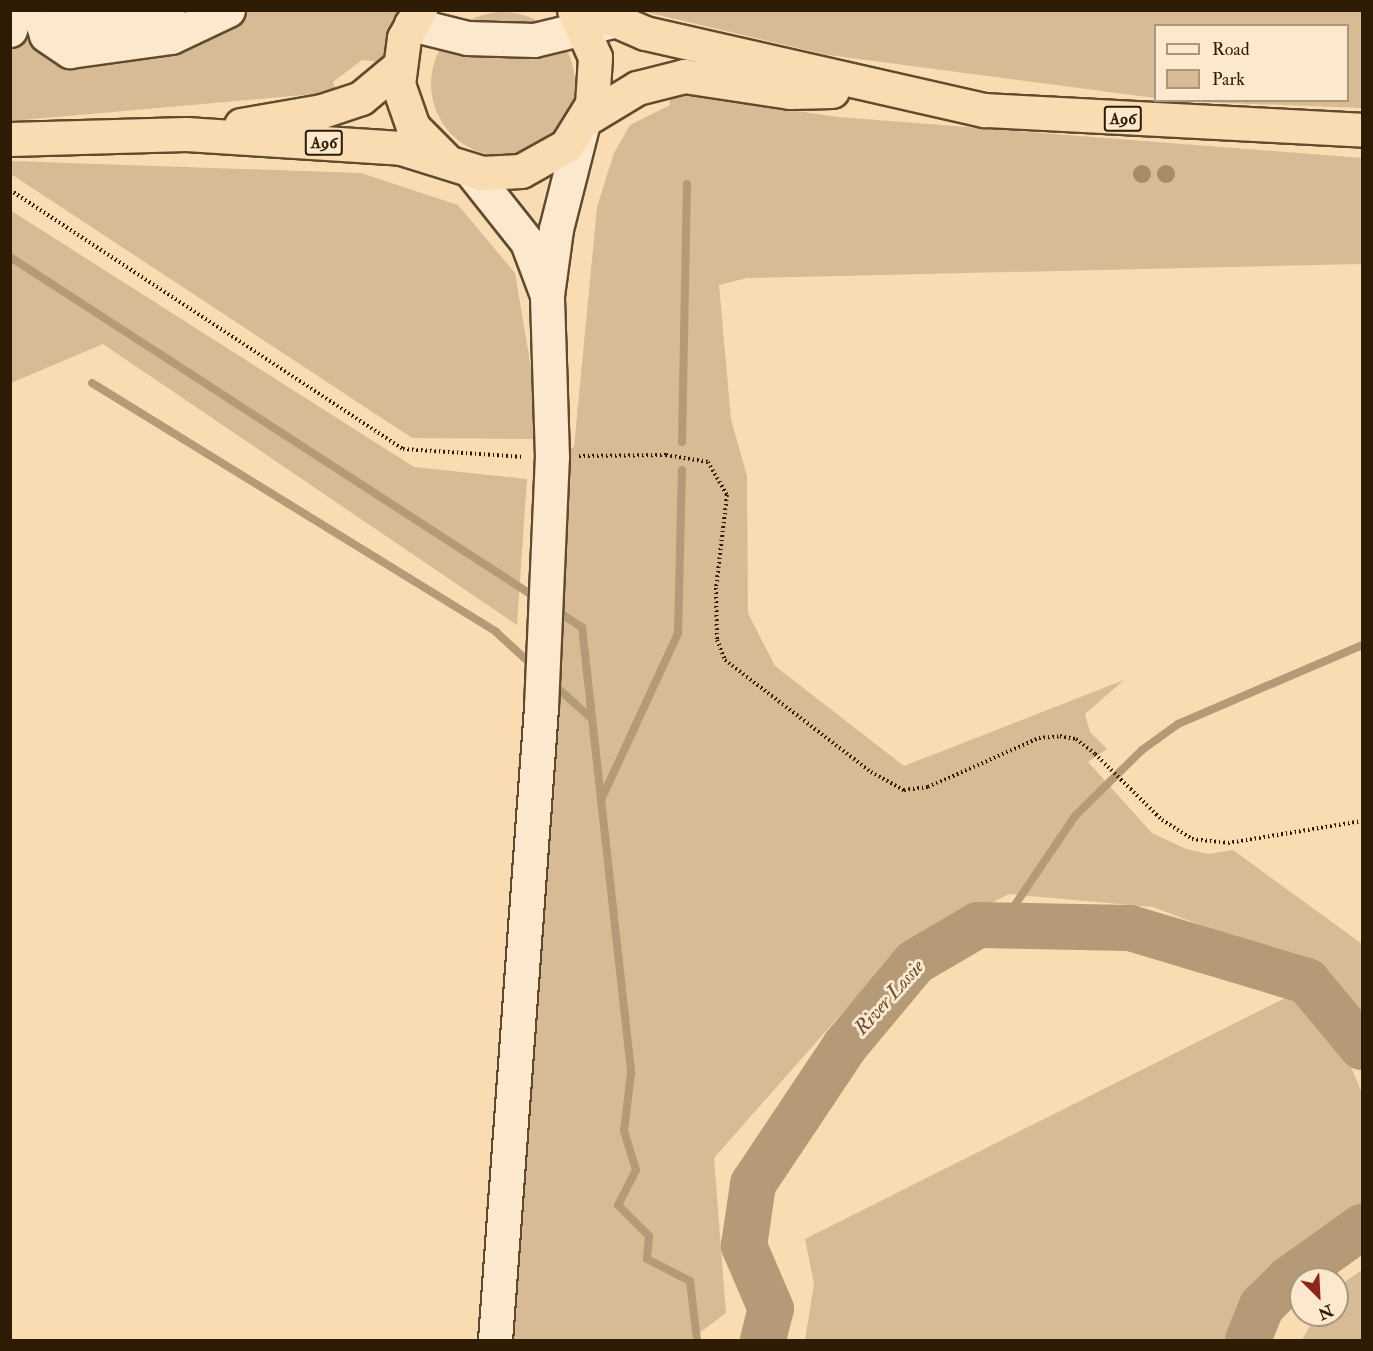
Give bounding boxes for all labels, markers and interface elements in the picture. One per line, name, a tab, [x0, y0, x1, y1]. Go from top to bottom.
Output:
legend	[1154, 24, 1349, 102]
text: Road	[1212, 38, 1250, 61]
text: Park	[1212, 68, 1245, 91]
road number: A96	[1104, 106, 1142, 132]
road number: A96	[304, 130, 344, 156]
water label: River Lossie	[849, 955, 929, 1039]
north arrow	[1289, 1267, 1349, 1327]
text: N	[1315, 1300, 1336, 1324]

